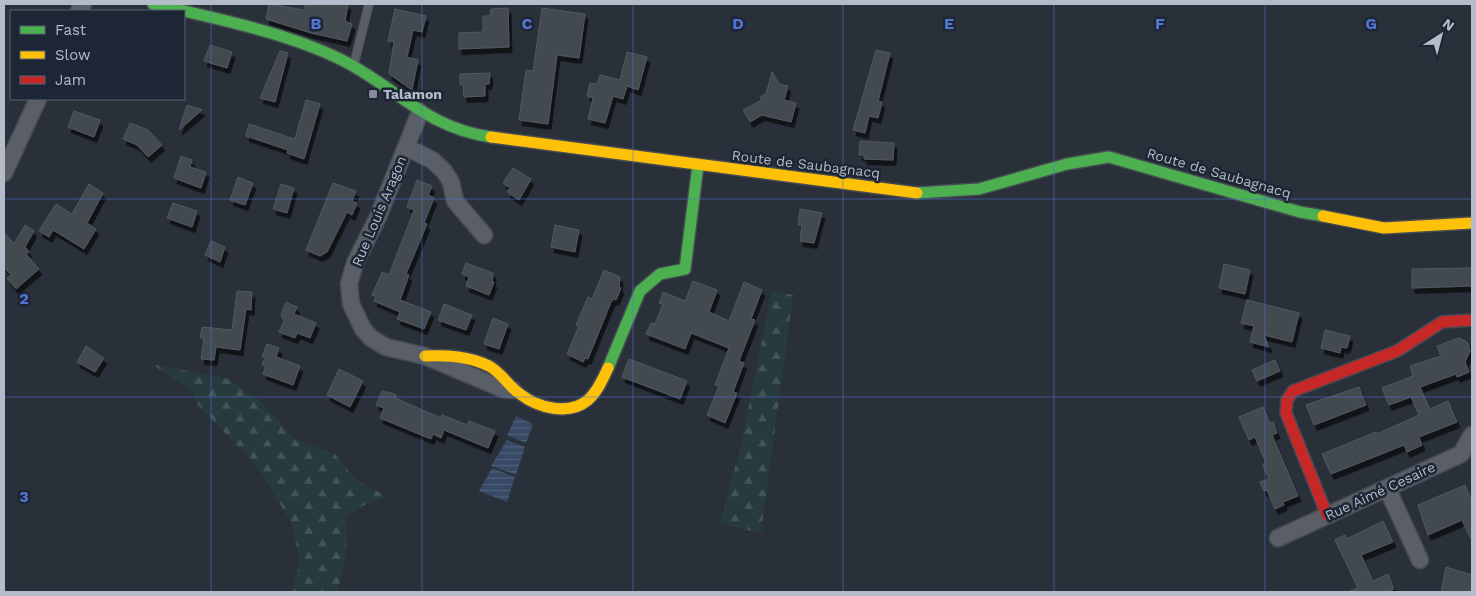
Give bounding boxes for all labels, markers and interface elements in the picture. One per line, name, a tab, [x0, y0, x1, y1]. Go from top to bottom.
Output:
legend	[10, 10, 185, 100]
north arrow	[1416, 10, 1466, 60]
text: B	[311, 14, 322, 33]
text: C	[522, 14, 533, 33]
text: D	[732, 14, 744, 33]
text: E	[944, 14, 954, 33]
text: F	[1155, 14, 1165, 33]
text: G	[1365, 14, 1377, 33]
text: N	[1440, 15, 1458, 34]
text: Fast	[55, 21, 87, 39]
text: Slow	[55, 46, 91, 64]
text: Jam	[55, 71, 86, 89]
place label: Talamon	[383, 86, 442, 102]
marker: Talamon	[367, 88, 379, 100]
street label: Route de Saubagnacq	[1145, 145, 1293, 201]
street label: Route de Saubagnacq	[731, 147, 881, 181]
street label: Rue Louis Aragon	[349, 153, 409, 269]
text: 2	[19, 289, 29, 308]
street label: Rue Aimé Cesaire	[1322, 458, 1438, 524]
text: 3	[19, 487, 29, 506]

